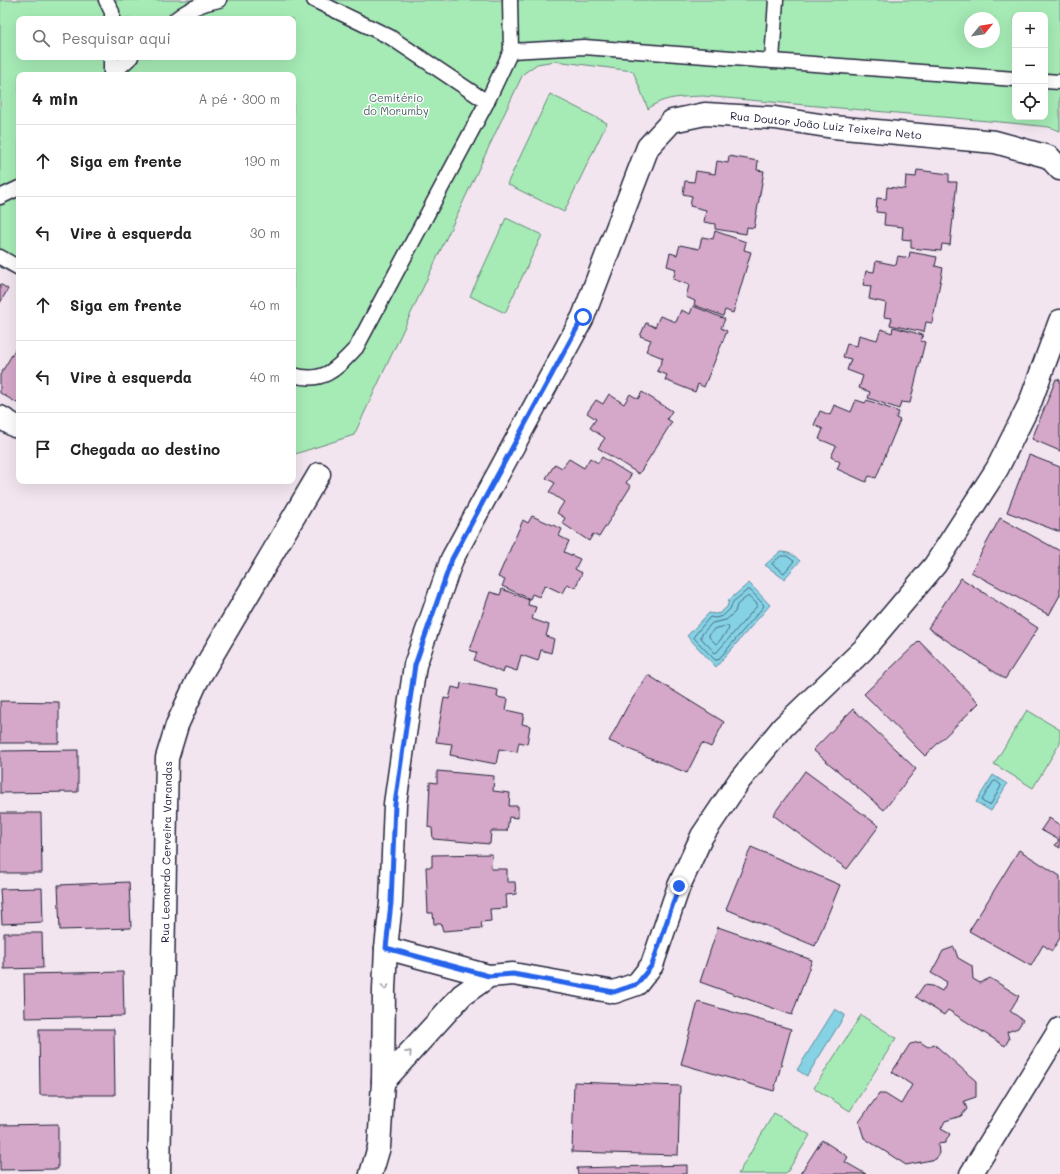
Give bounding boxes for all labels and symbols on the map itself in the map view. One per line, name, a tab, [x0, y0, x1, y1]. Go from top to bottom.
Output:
north arrow	[964, 12, 1000, 48]
park label: Cemitério do Morumby	[363, 90, 429, 118]
street label: Rua Doutor João Luiz Teixeira Neto	[730, 107, 923, 143]
route start	[574, 308, 592, 326]
street label: Rua Leonardo Cerveira Varandas	[157, 761, 175, 943]
route end	[670, 877, 688, 895]
one-way arrow	[380, 984, 389, 990]
one-way arrow	[404, 1050, 411, 1058]

